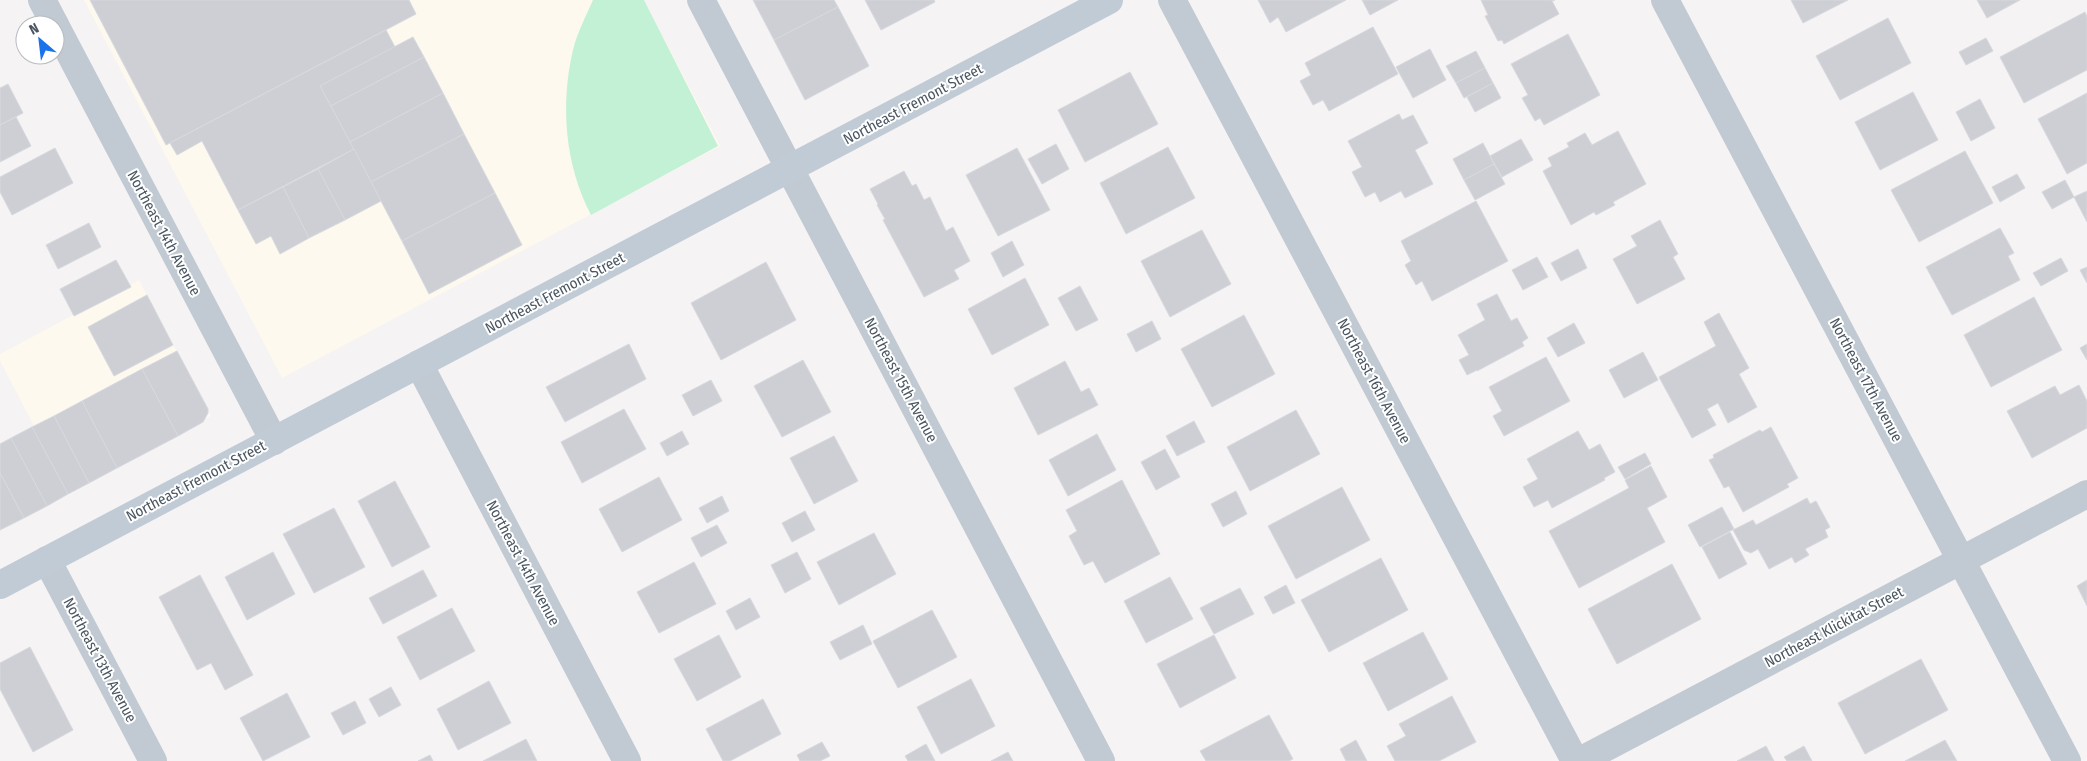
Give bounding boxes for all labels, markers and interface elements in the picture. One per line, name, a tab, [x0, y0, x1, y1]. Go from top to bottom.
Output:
north arrow	[15, 15, 65, 65]
text: N	[26, 19, 42, 38]
street label: Northeast Fremont Street	[840, 60, 986, 148]
street label: Northeast 14th Avenue	[123, 167, 205, 299]
street label: Northeast Fremont Street	[482, 249, 628, 337]
street label: Northeast 15th Avenue	[861, 315, 941, 445]
street label: Northeast 16th Avenue	[1333, 315, 1415, 447]
street label: Northeast 17th Avenue	[1826, 315, 1906, 445]
street label: Northeast Fremont Street	[123, 437, 269, 525]
street label: Northeast 14th Avenue	[482, 497, 564, 629]
street label: Northeast Klickitat Street	[1761, 583, 1907, 671]
street label: Northeast 13th Avenue	[60, 595, 140, 725]

